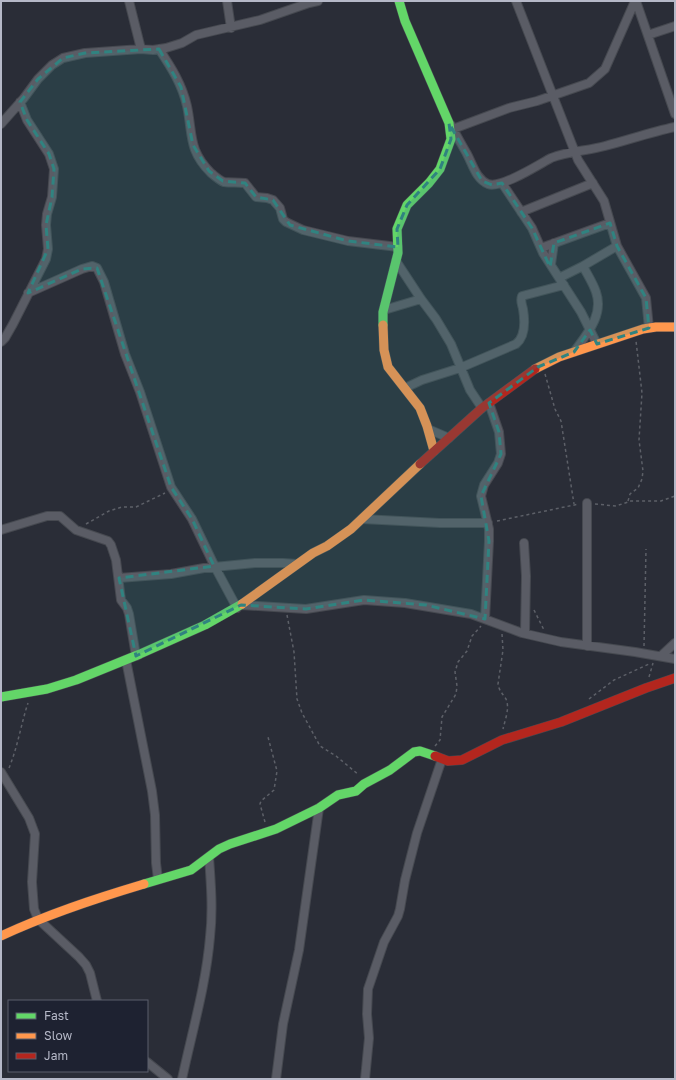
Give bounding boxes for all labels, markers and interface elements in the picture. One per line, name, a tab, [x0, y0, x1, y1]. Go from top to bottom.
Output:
legend	[8, 1000, 148, 1072]
text: Fast	[44, 1008, 69, 1023]
text: Slow	[44, 1028, 72, 1043]
text: Jam	[44, 1048, 68, 1063]

